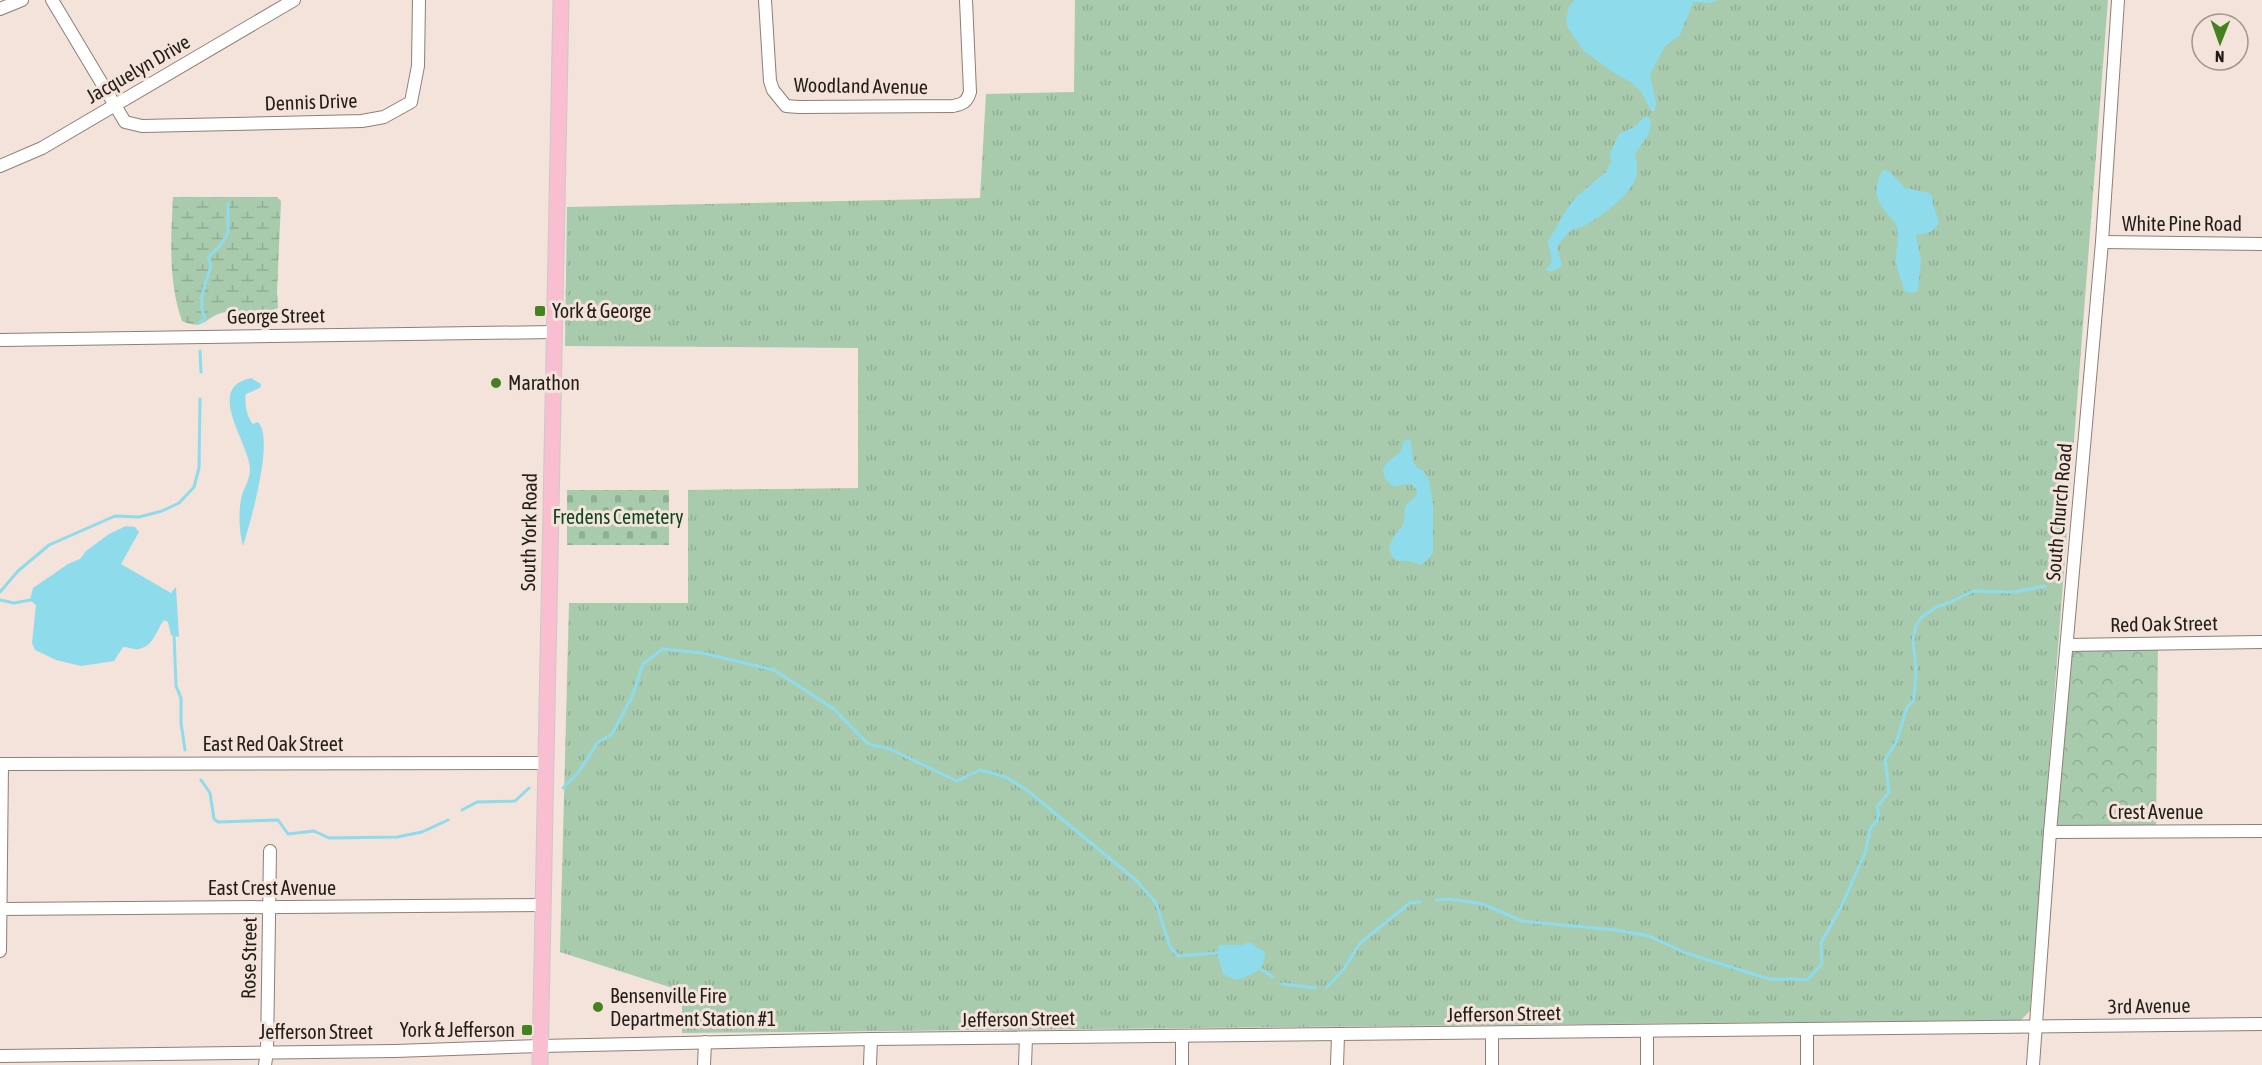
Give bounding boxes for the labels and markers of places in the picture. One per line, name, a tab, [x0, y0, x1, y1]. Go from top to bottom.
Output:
place label: York & George	[552, 299, 651, 322]
marker: York & George	[533, 304, 547, 318]
place label: Marathon	[508, 371, 580, 394]
marker: Marathon	[489, 376, 503, 390]
place label: Bensenville Fire Department Station #1	[610, 984, 776, 1030]
marker: Bensenville Fire Department Station #1	[591, 1000, 605, 1014]
place label: York & Jefferson	[400, 1018, 515, 1041]
marker: York & Jefferson	[520, 1023, 534, 1037]

